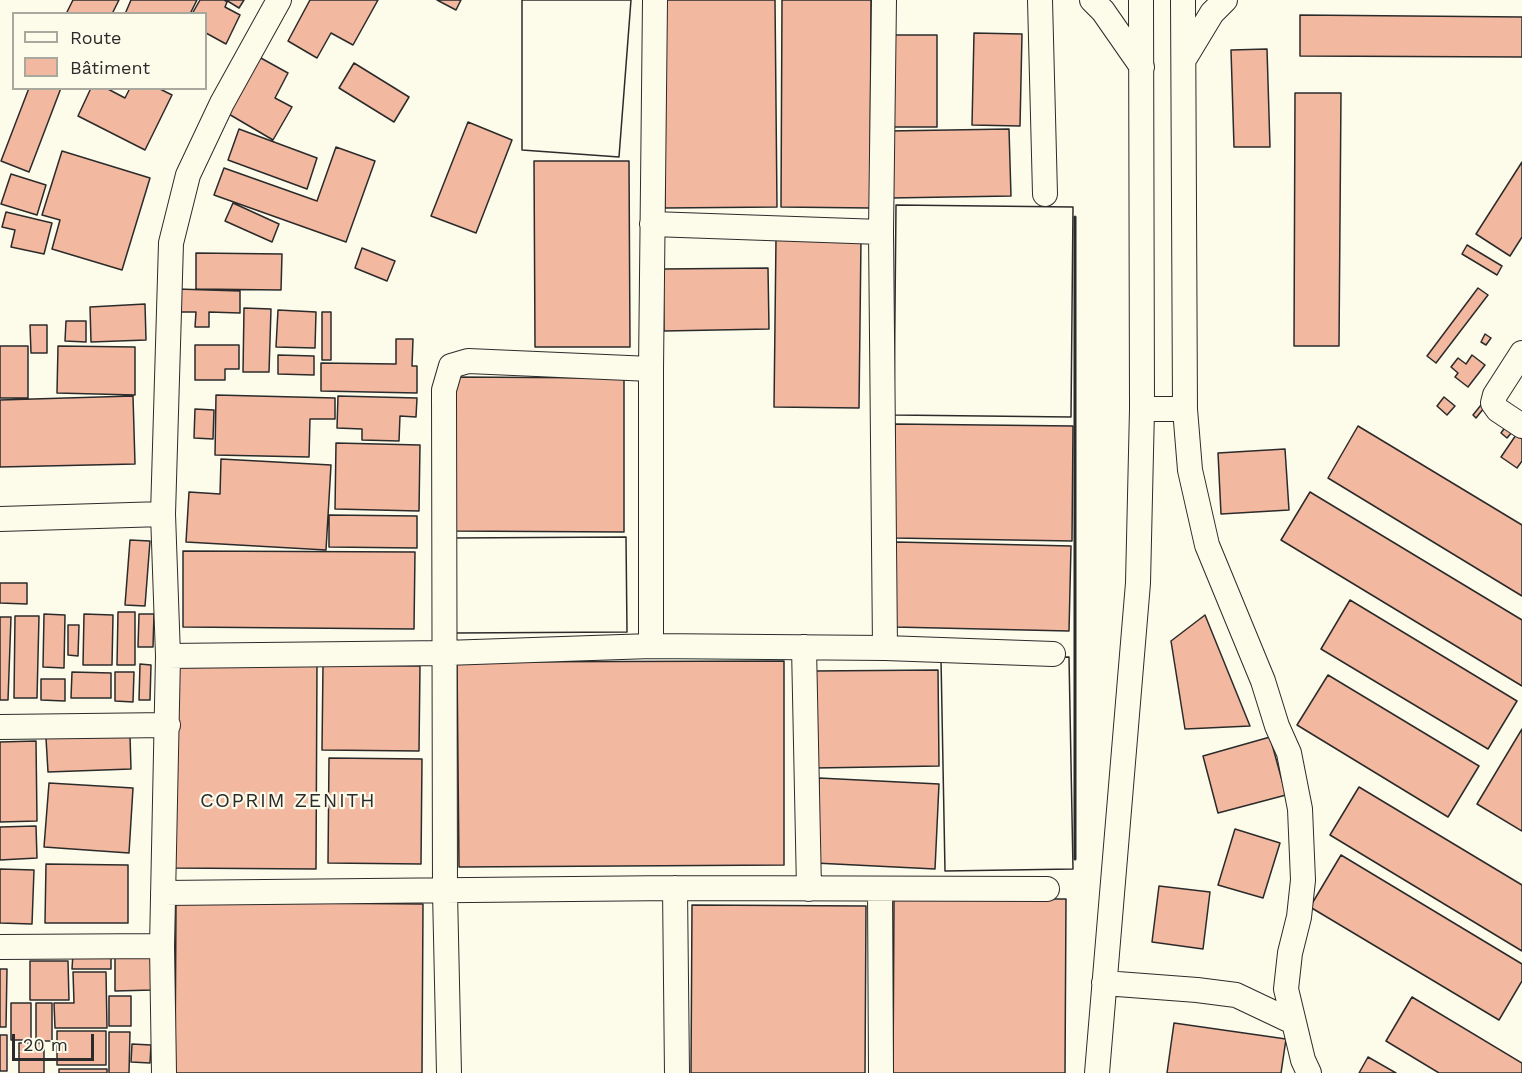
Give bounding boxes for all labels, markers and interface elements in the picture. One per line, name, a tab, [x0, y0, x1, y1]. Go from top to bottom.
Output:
legend	[12, 12, 207, 90]
text: Route	[70, 27, 122, 48]
text: Bâtiment	[70, 57, 150, 78]
district label: COPRIM ZENITH	[200, 789, 376, 813]
scale bar	[15, 1022, 98, 1060]
text: 20 m	[23, 1034, 68, 1055]

